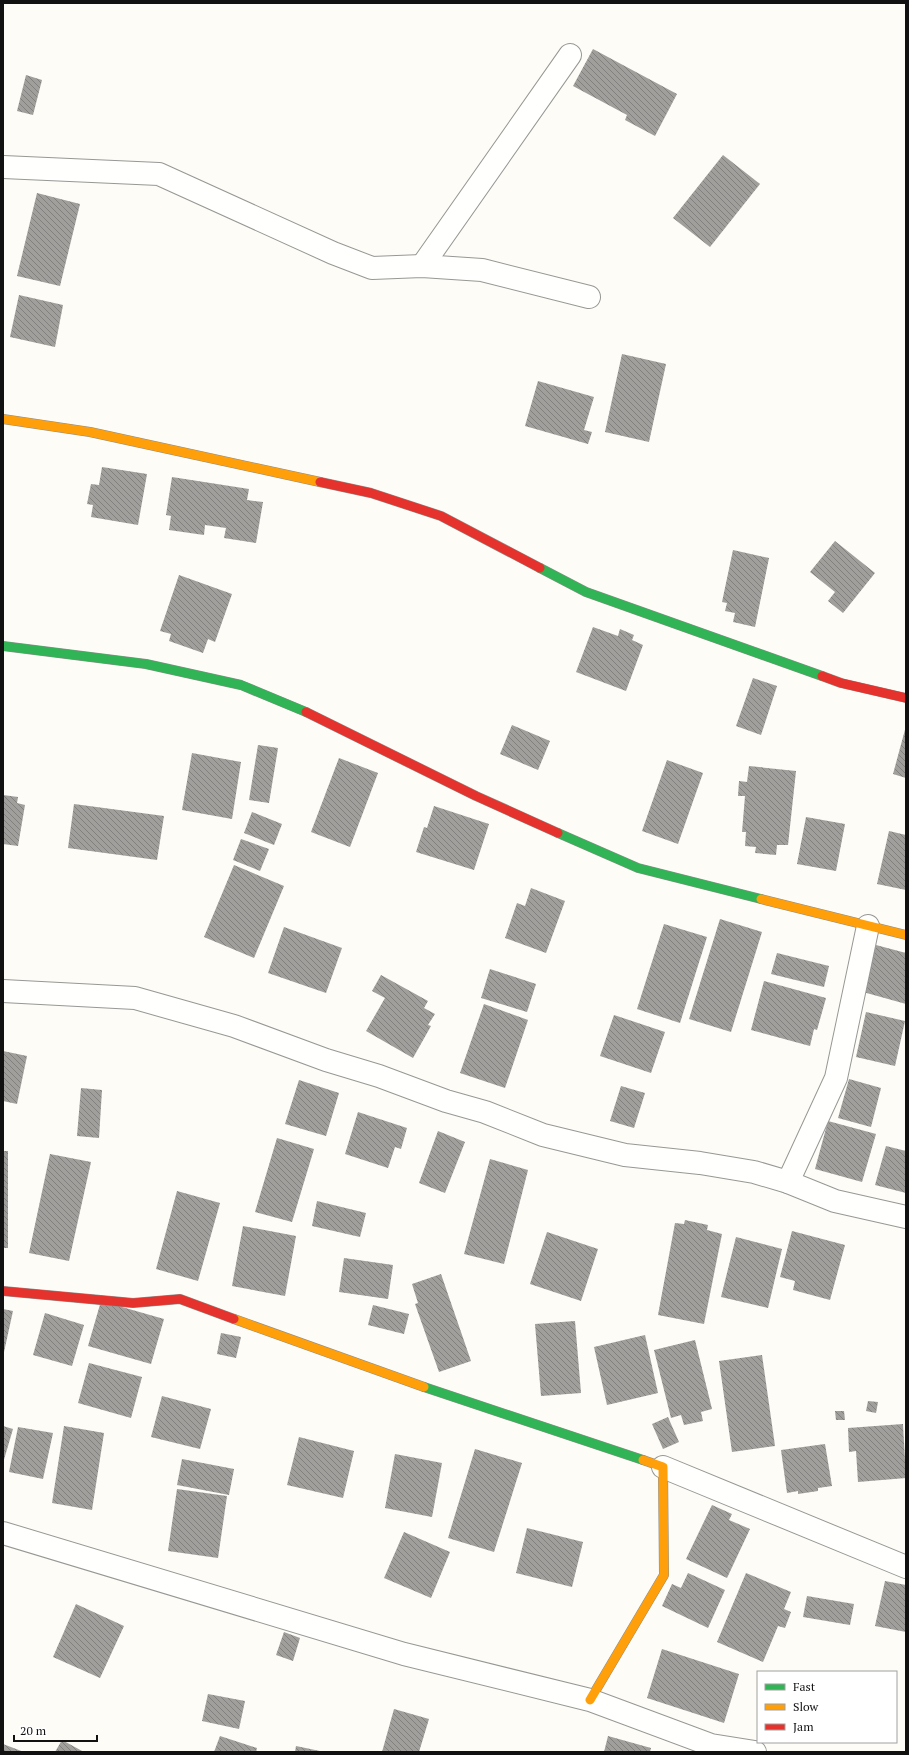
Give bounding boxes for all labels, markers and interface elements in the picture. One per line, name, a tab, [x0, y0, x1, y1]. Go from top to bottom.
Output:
legend	[757, 1671, 897, 1743]
text: Fast	[793, 1679, 816, 1694]
text: Slow	[793, 1699, 819, 1714]
scale bar	[14, 1717, 97, 1743]
text: Jam	[793, 1719, 814, 1734]
text: 20 m	[20, 1723, 47, 1738]

